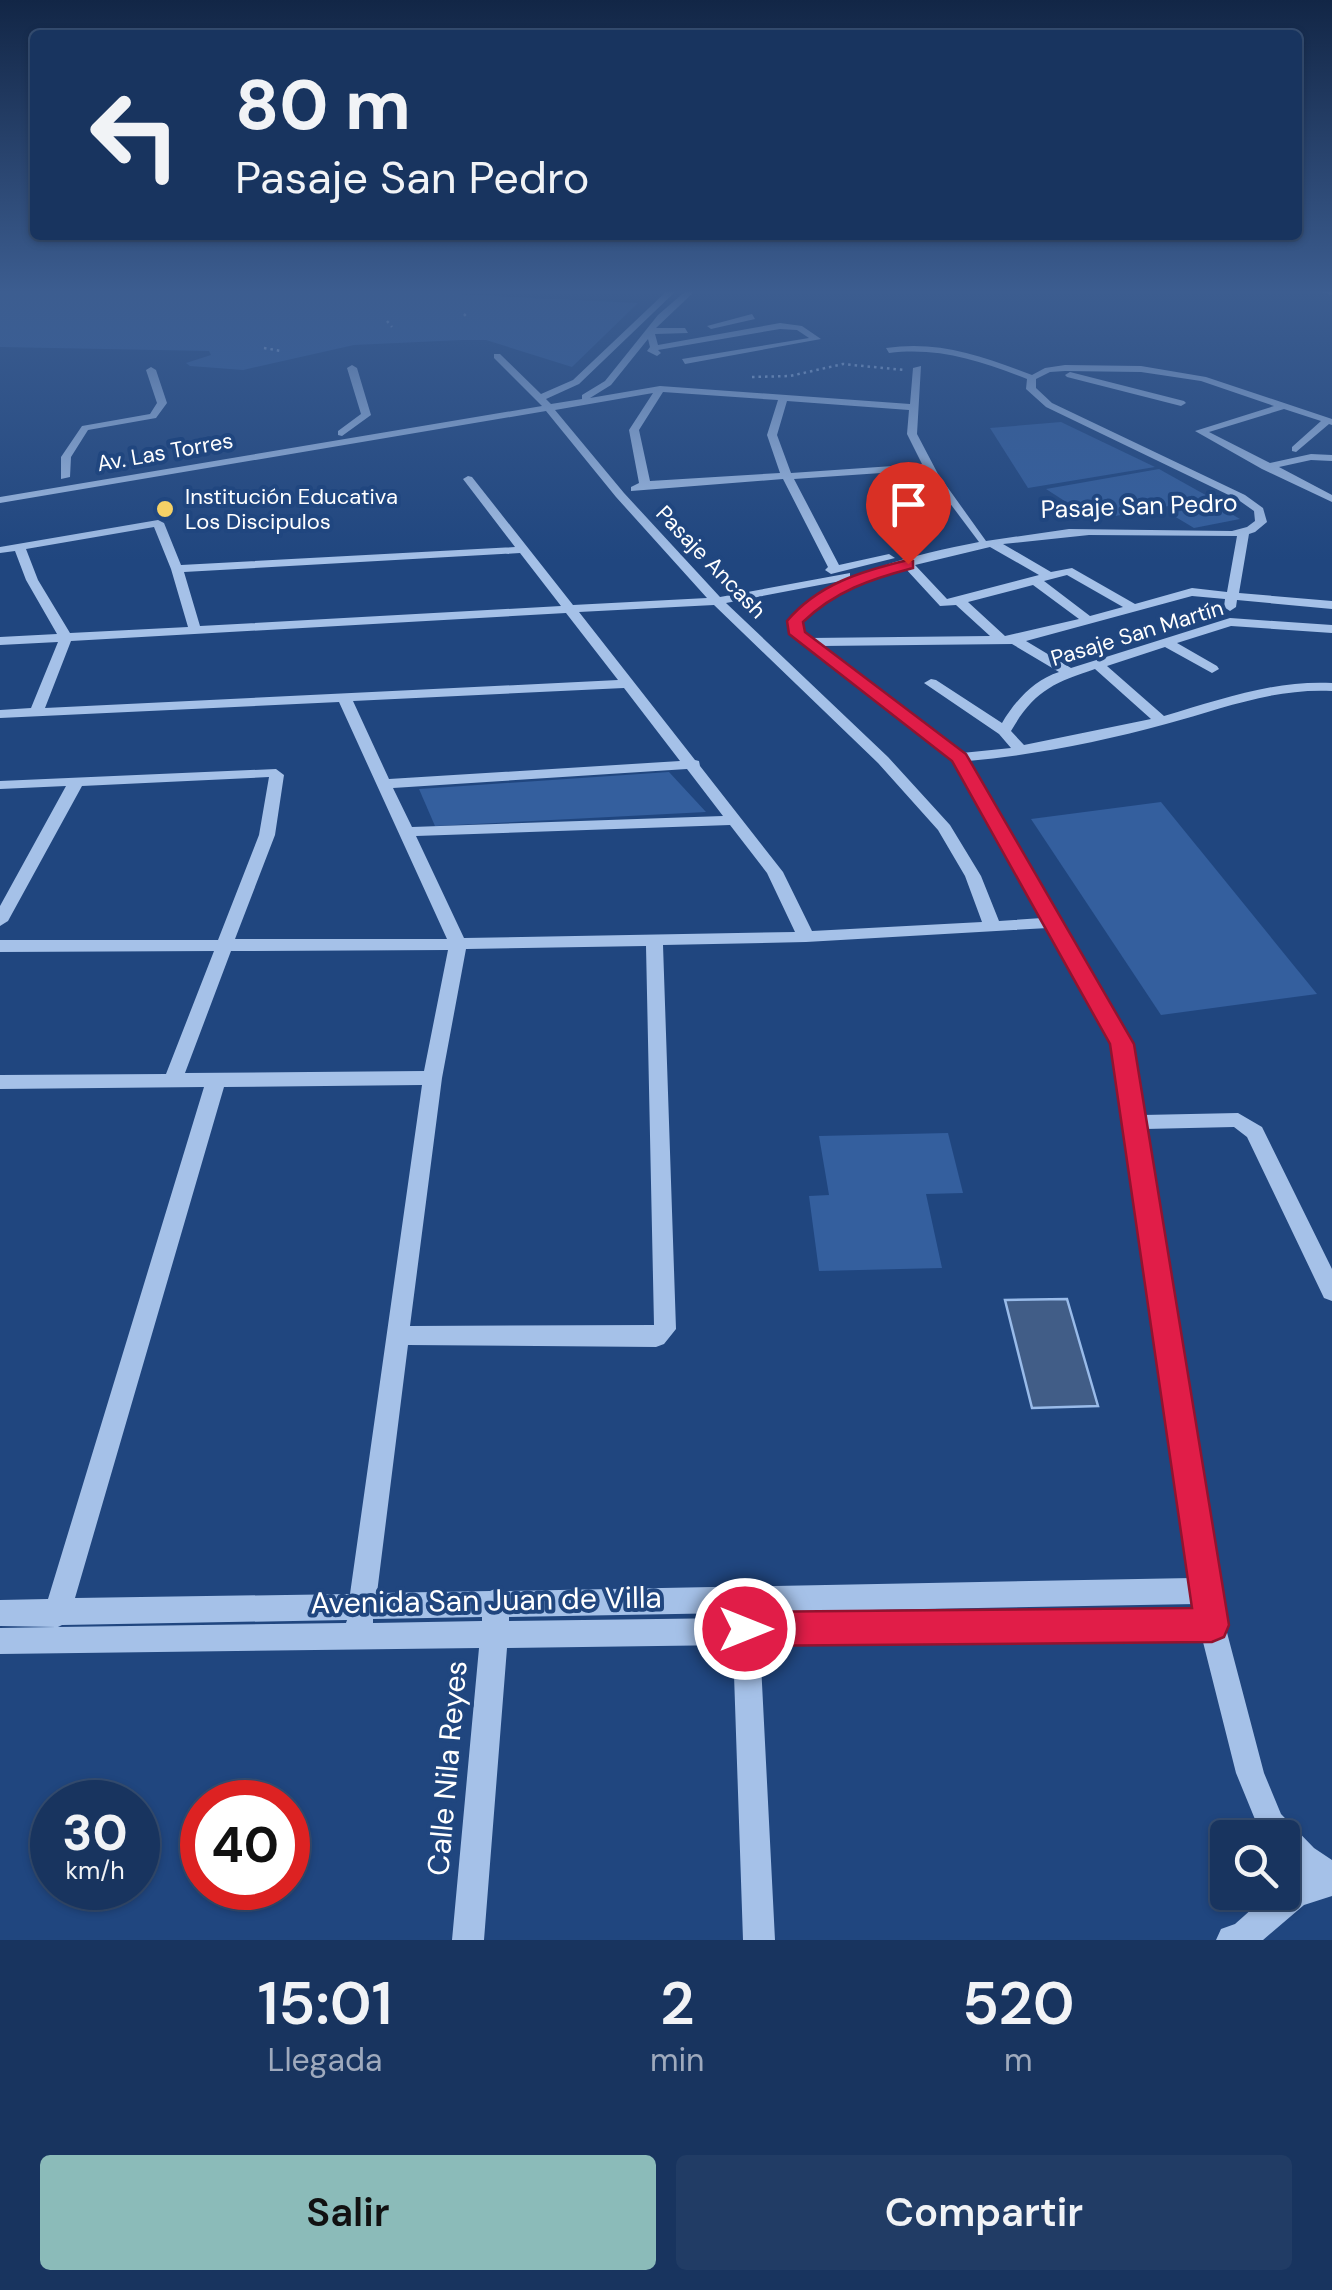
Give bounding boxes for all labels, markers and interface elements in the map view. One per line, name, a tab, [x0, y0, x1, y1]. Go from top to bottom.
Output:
text: 80 m	[235, 60, 411, 151]
icon: left	[70, 70, 200, 200]
text: Pasaje San Pedro	[235, 148, 590, 207]
street label: Av. Las Torres	[95, 426, 235, 478]
pin	[866, 462, 951, 565]
icon: arrive	[881, 477, 936, 532]
place label: Institución Educativa Los Discipulos	[185, 482, 398, 536]
street label: Pasaje San Pedro	[1040, 486, 1238, 526]
marker: Institución Educativa Los Discipulos	[154, 498, 176, 520]
street label: Pasaje Ancash	[650, 499, 772, 625]
street label: Pasaje San Martín	[1047, 593, 1227, 673]
street label: Avenida San Juan de Villa	[310, 1577, 662, 1623]
position arrow	[693, 1577, 797, 1681]
street label: Calle Nila Reyes	[418, 1659, 476, 1877]
speed limit sign: 40	[180, 1780, 310, 1910]
text: 30	[62, 1800, 128, 1866]
map controls	[1210, 1820, 1300, 1910]
button: search	[1210, 1820, 1300, 1910]
text: km/h	[65, 1854, 125, 1887]
text: 15:01	[257, 1964, 392, 2043]
text: 2	[660, 1964, 695, 2043]
text: 520	[962, 1964, 1075, 2043]
text: Llegada	[268, 2039, 382, 2081]
text: min	[650, 2039, 704, 2081]
text: m	[1004, 2039, 1032, 2081]
button: Salir	[40, 2155, 656, 2270]
button: Compartir	[676, 2155, 1292, 2270]

